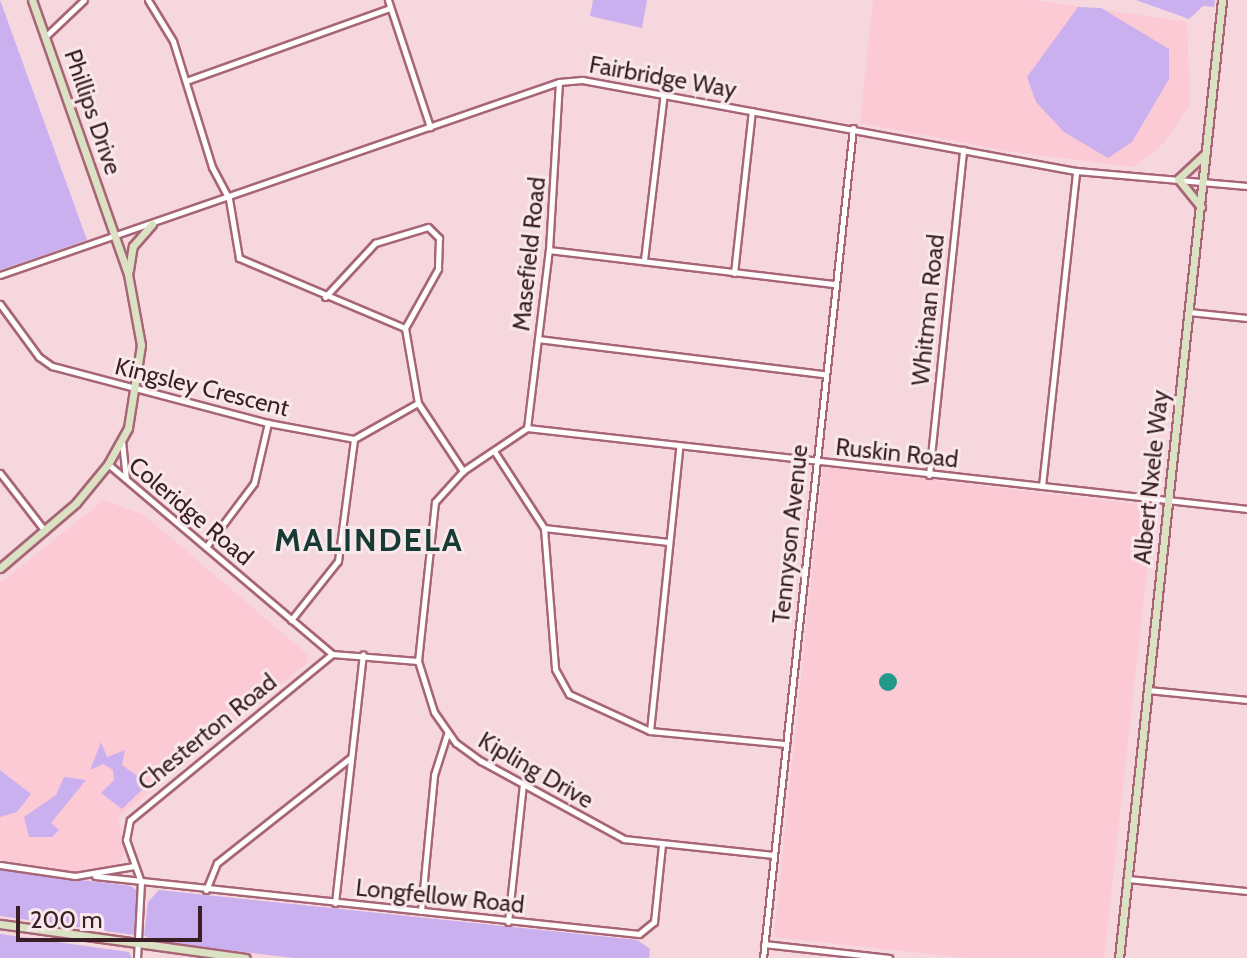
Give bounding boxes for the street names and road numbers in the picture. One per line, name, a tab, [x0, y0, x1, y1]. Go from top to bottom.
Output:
street label: Phillips Drive	[58, 46, 128, 178]
street label: Fairbridge Way	[587, 50, 739, 104]
street label: Masefield Road	[507, 176, 551, 332]
street label: Whitman Road	[906, 233, 950, 387]
street label: Kingsley Crescent	[112, 351, 292, 423]
street label: Albert Nxele Way	[1128, 388, 1174, 566]
street label: Ruskin Road	[834, 432, 960, 474]
street label: Tennyson Avenue	[766, 443, 814, 625]
street label: Coleridge Road	[123, 451, 259, 571]
street label: Chesterton Road	[132, 667, 282, 797]
street label: Kipling Drive	[473, 726, 599, 814]
street label: Longfellow Road	[354, 873, 526, 919]

